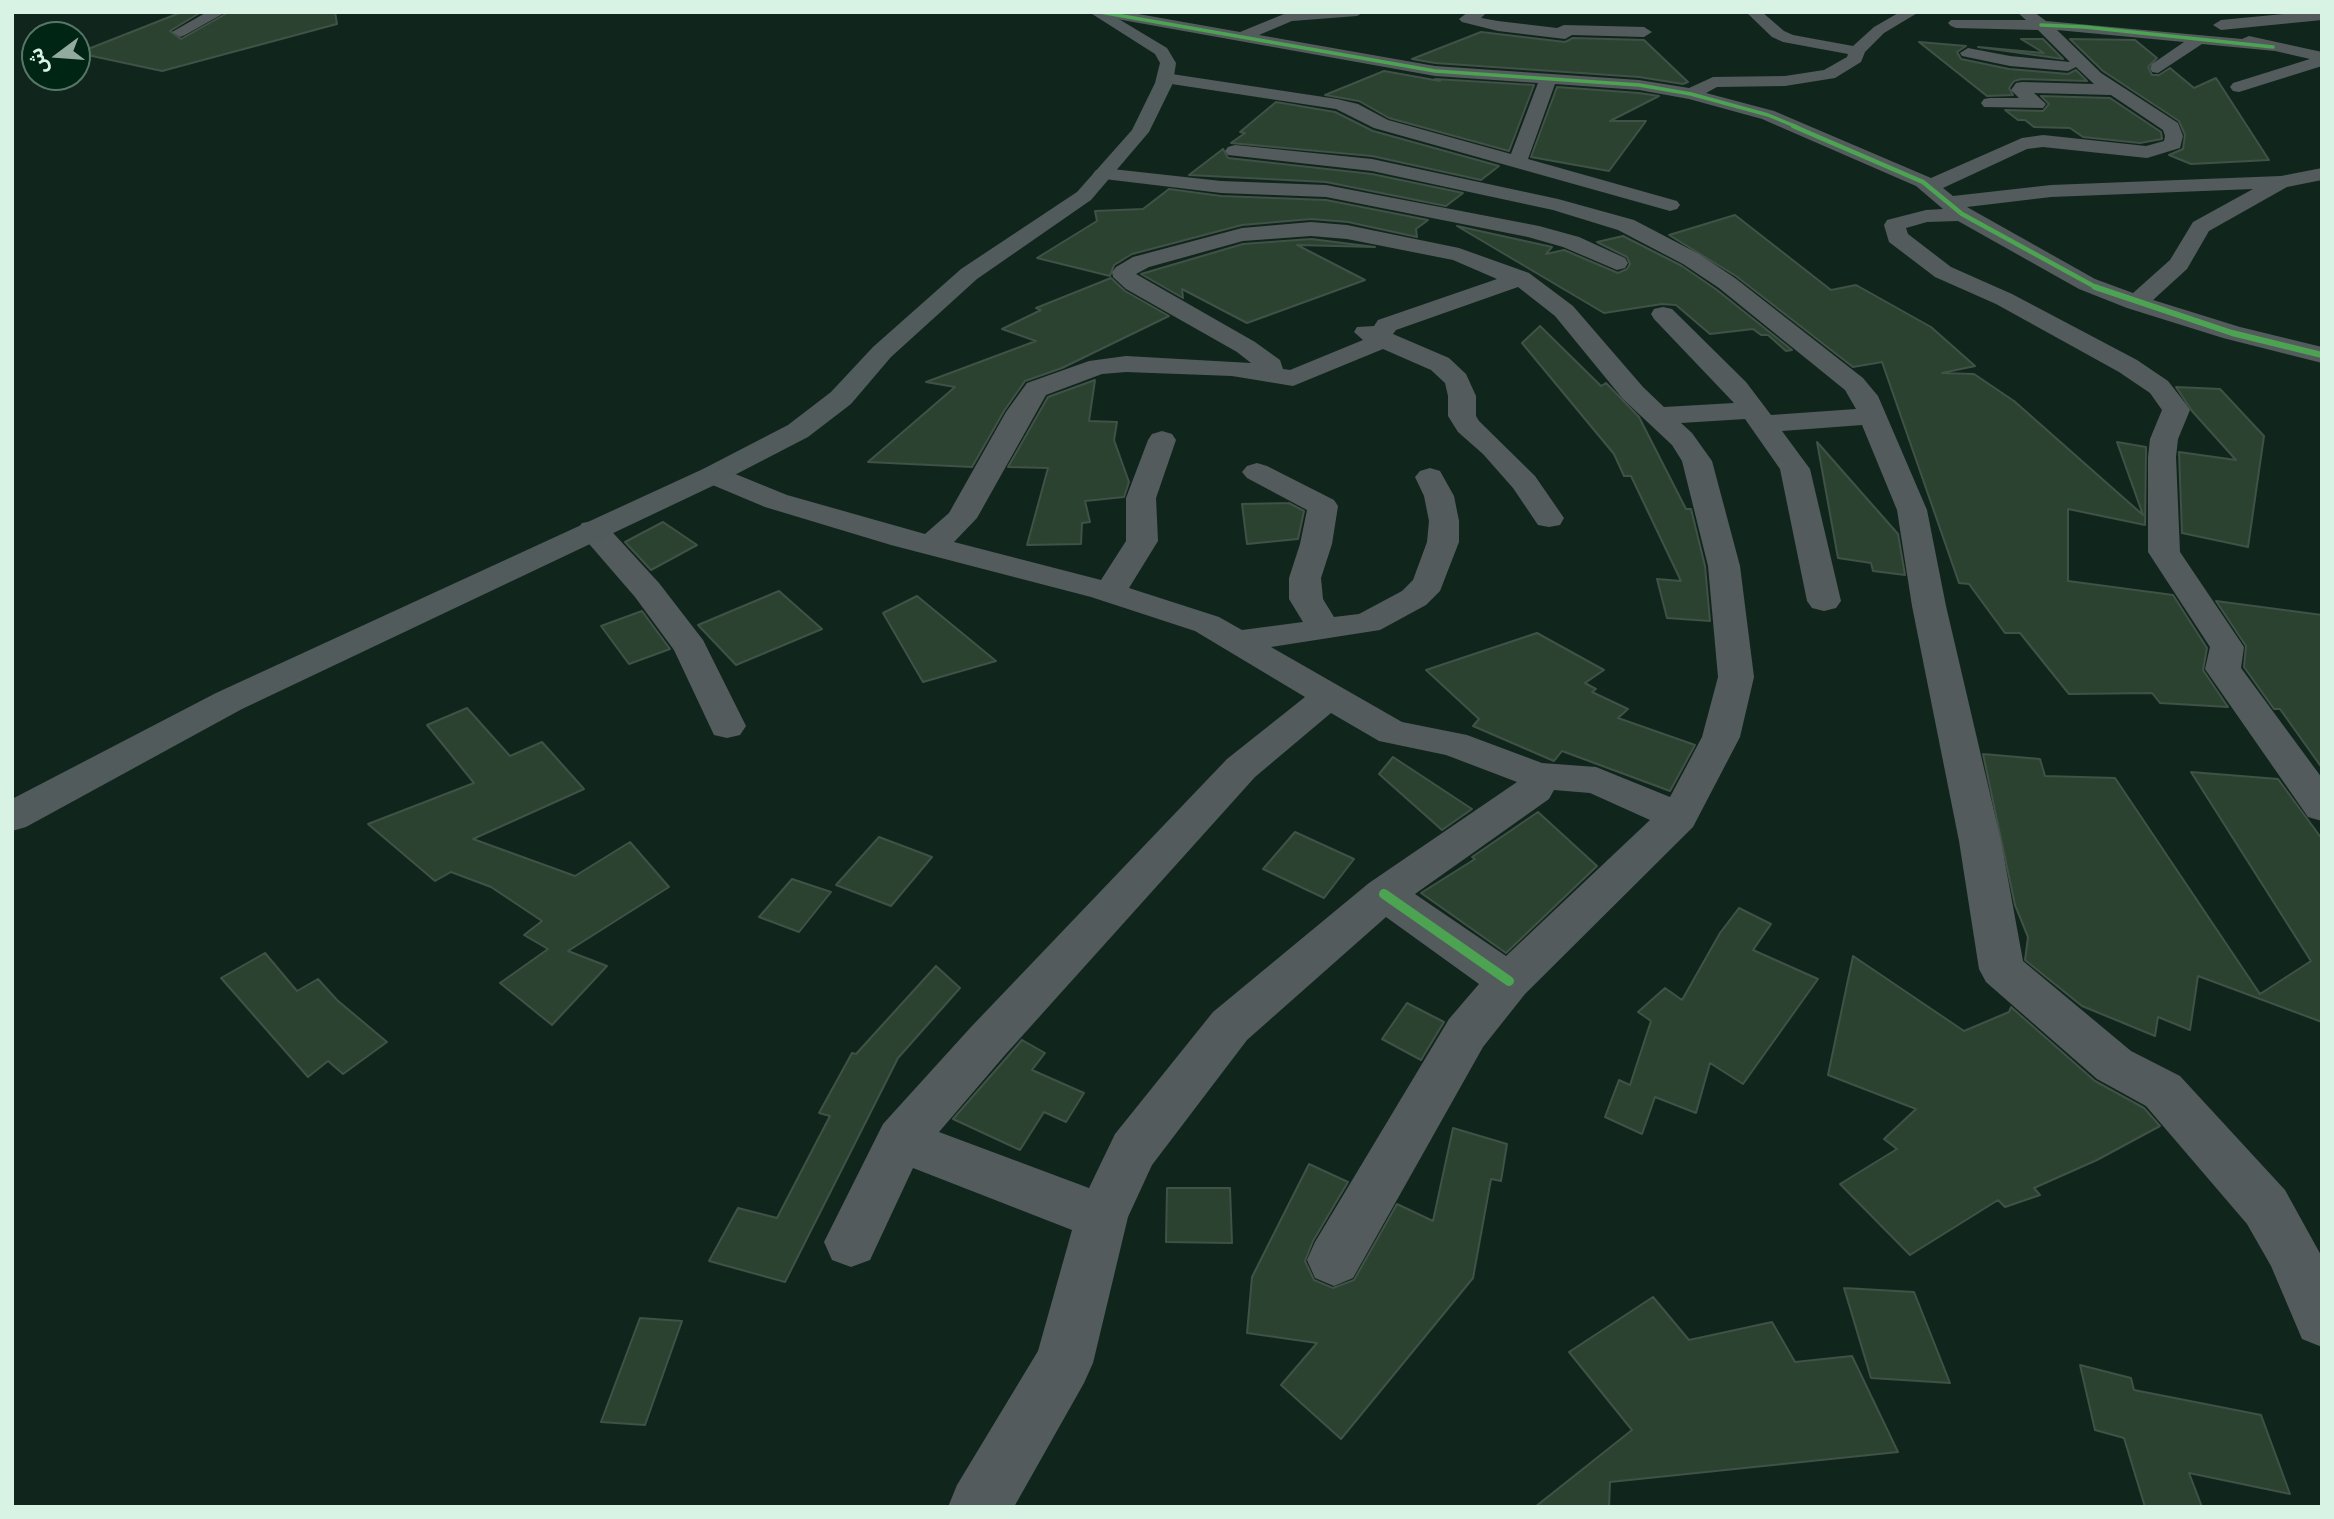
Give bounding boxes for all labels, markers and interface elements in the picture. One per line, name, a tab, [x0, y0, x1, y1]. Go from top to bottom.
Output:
north arrow	[21, 21, 91, 91]
text: ش	[23, 45, 53, 77]

